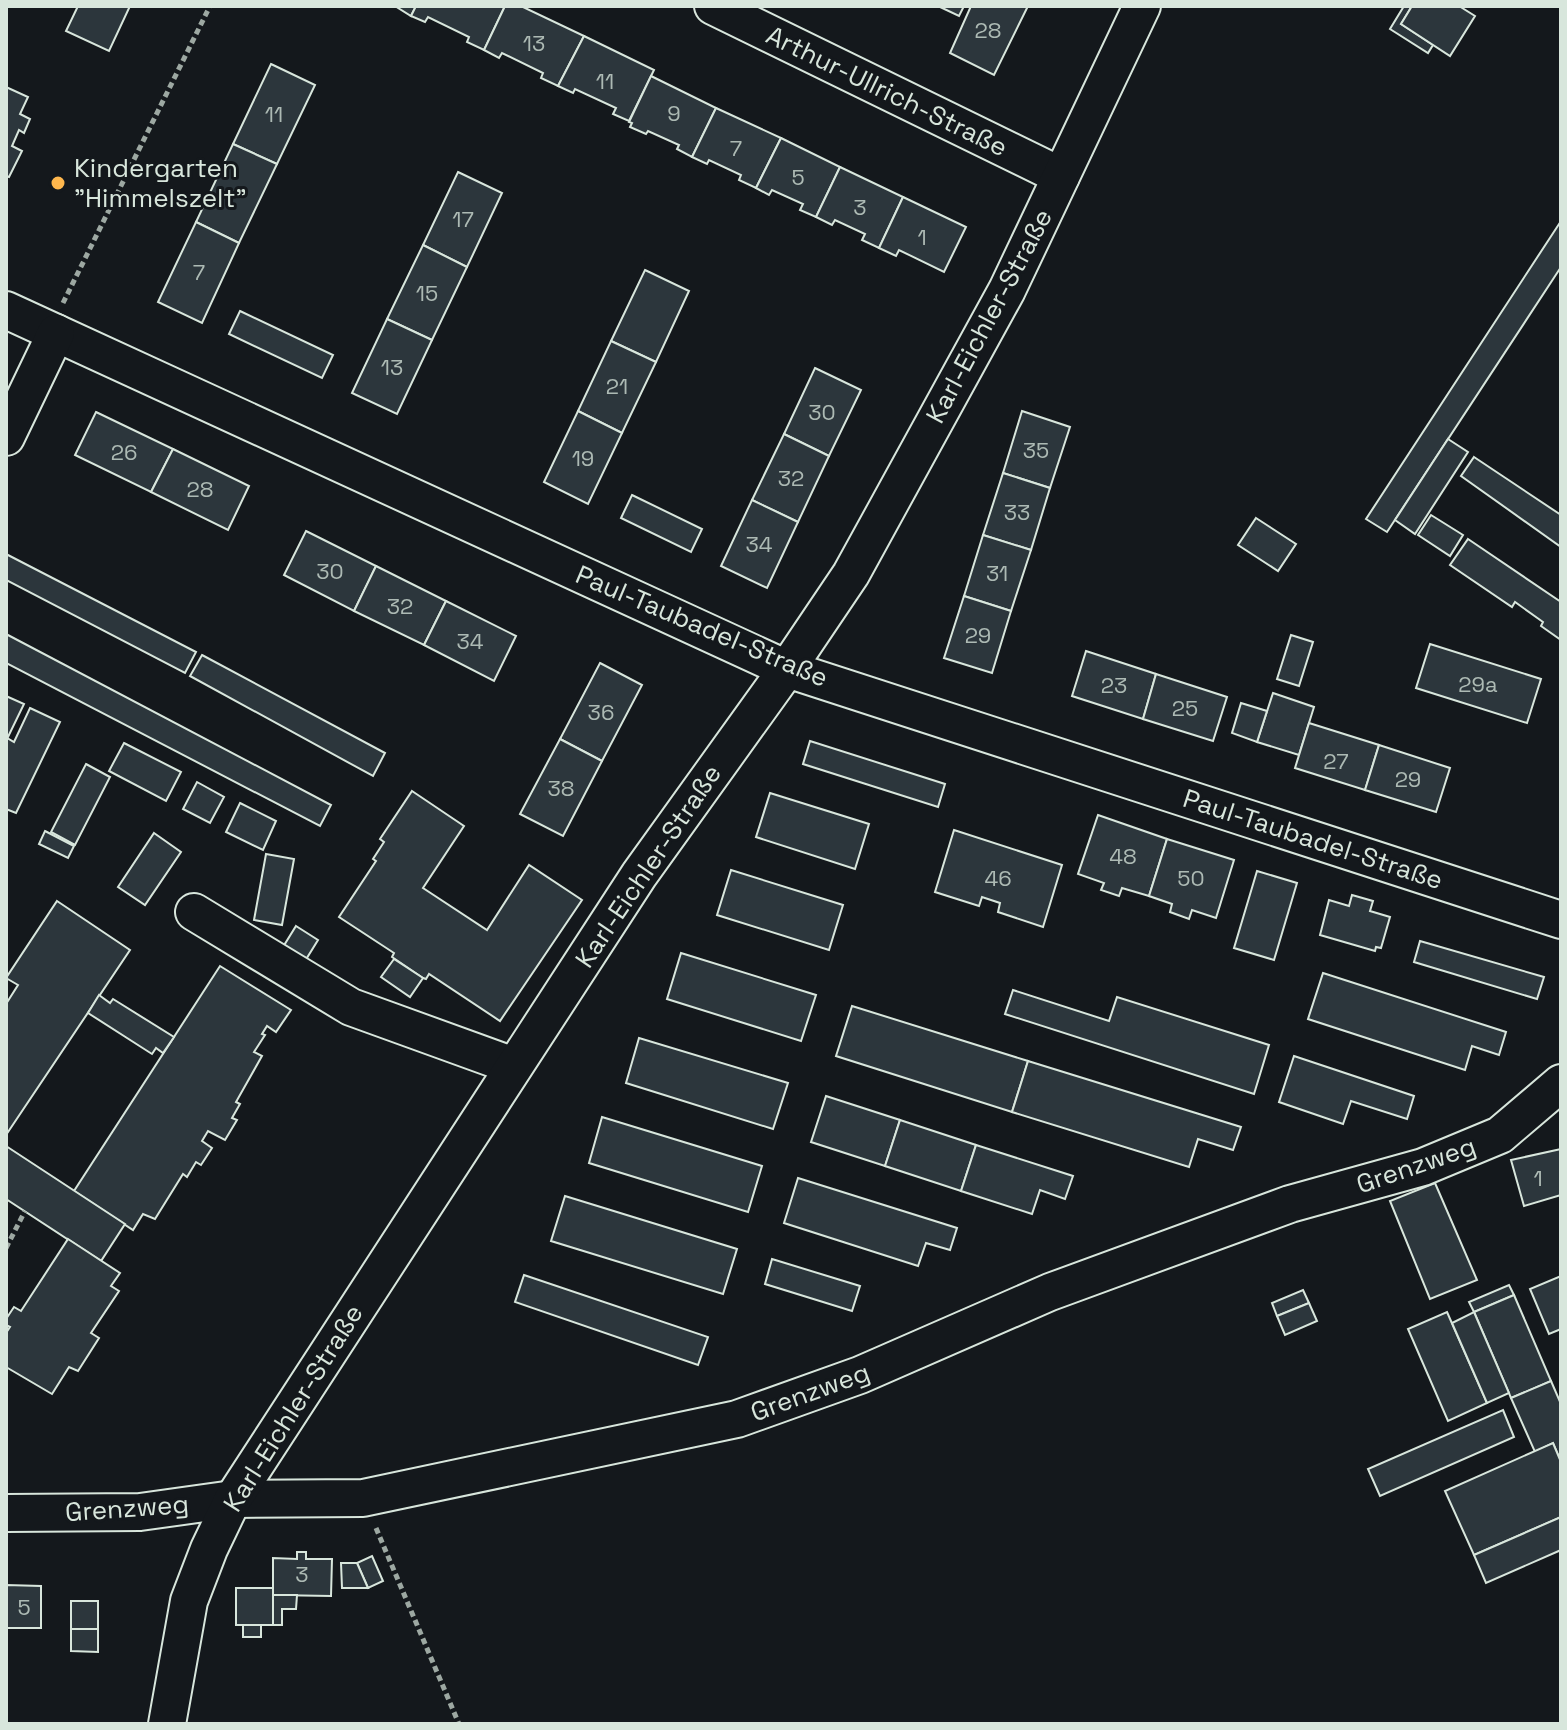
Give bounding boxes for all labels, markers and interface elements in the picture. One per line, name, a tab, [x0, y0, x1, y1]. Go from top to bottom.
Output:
house number: 28	[975, 16, 1001, 44]
street label: Arthur-Ullrich-Straße	[761, 18, 1013, 164]
house number: 13	[523, 29, 545, 57]
house number: 11	[596, 67, 614, 95]
house number: 9	[667, 99, 681, 127]
house number: 11	[265, 100, 283, 128]
house number: 7	[730, 134, 742, 162]
place label: Kindergarten "Himmelszelt"	[74, 151, 247, 215]
house number: 5	[791, 163, 805, 191]
marker: Kindergarten "Himmelszelt"	[49, 174, 67, 192]
house number: 3	[853, 193, 867, 221]
street label: Karl-Eichler-Straße	[918, 203, 1060, 429]
house number: 17	[452, 205, 474, 233]
house number: 1	[917, 223, 927, 251]
house number: 7	[193, 258, 205, 286]
house number: 15	[416, 279, 438, 307]
house number: 13	[381, 353, 403, 381]
house number: 21	[606, 372, 628, 400]
house number: 30	[808, 398, 836, 426]
house number: 35	[1023, 436, 1049, 464]
house number: 26	[111, 438, 137, 466]
house number: 19	[572, 444, 594, 472]
house number: 32	[778, 464, 804, 492]
house number: 28	[187, 475, 213, 503]
house number: 33	[1004, 498, 1030, 526]
house number: 34	[745, 530, 773, 558]
house number: 30	[316, 557, 344, 585]
street label: Paul-Taubadel-Straße	[571, 557, 833, 695]
house number: 31	[986, 559, 1008, 587]
house number: 32	[387, 592, 413, 620]
house number: 29	[965, 621, 991, 649]
house number: 34	[456, 627, 484, 655]
house number: 29a	[1458, 670, 1498, 698]
house number: 23	[1101, 671, 1127, 699]
house number: 25	[1172, 694, 1198, 722]
house number: 36	[588, 698, 614, 726]
house number: 27	[1323, 747, 1349, 775]
street label: Karl-Eichler-Straße	[567, 758, 729, 974]
house number: 29	[1395, 765, 1421, 793]
house number: 38	[548, 774, 575, 802]
street label: Paul-Taubadel-Straße	[1179, 781, 1447, 897]
house number: 48	[1109, 842, 1137, 870]
house number: 46	[984, 864, 1012, 892]
house number: 50	[1177, 864, 1205, 892]
street label: Grenzweg	[1352, 1129, 1480, 1201]
house number: 1	[1533, 1164, 1543, 1192]
street label: Karl-Eichler-Straße	[216, 1298, 370, 1518]
street label: Grenzweg	[746, 1355, 874, 1429]
street label: Grenzweg	[64, 1487, 190, 1529]
house number: 3	[295, 1560, 309, 1588]
house number: 5	[17, 1593, 31, 1621]

